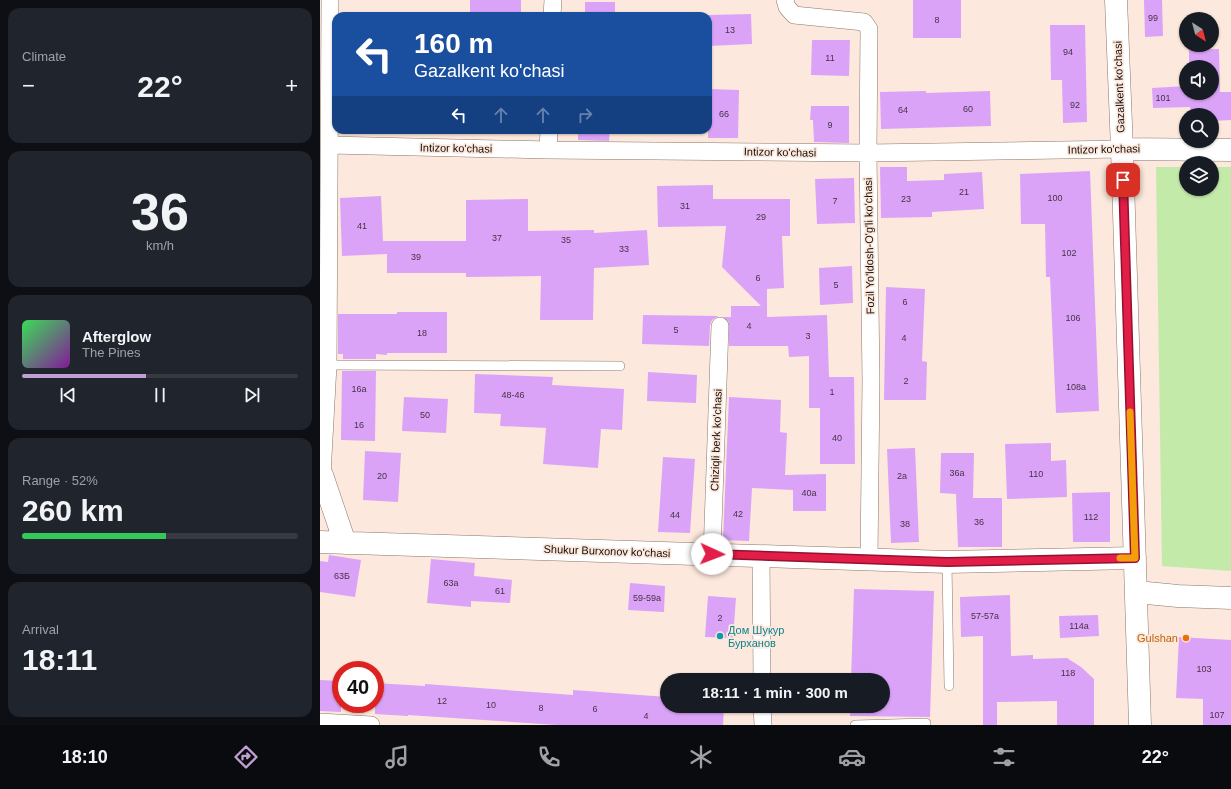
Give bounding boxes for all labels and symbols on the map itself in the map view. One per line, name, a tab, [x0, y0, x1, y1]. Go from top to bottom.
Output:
north arrow	[1179, 12, 1219, 52]
house number: 99	[1148, 13, 1158, 23]
house number: 8	[934, 15, 940, 25]
house number: 13	[725, 25, 735, 35]
street label: Gazalkent ko'chasi	[1111, 41, 1127, 133]
house number: 94	[1063, 47, 1073, 57]
house number: 11	[825, 53, 835, 63]
house number: 101	[1155, 93, 1171, 103]
house number: 92	[1070, 100, 1080, 110]
house number: 60	[963, 104, 973, 114]
house number: 64	[898, 105, 908, 115]
house number: 66	[719, 109, 729, 119]
house number: 9	[827, 120, 833, 130]
street label: Intizor ko'chasi	[420, 141, 492, 155]
street label: Intizor ko'chasi	[1068, 142, 1140, 156]
street label: Intizor ko'chasi	[744, 145, 816, 159]
pin	[1106, 163, 1140, 197]
street label: Fozil Yo'ldosh-O'g'li ko'chasi	[862, 177, 876, 315]
house number: 21	[959, 187, 969, 197]
house number: 100	[1047, 193, 1063, 203]
house number: 23	[901, 194, 911, 204]
house number: 7	[832, 196, 838, 206]
house number: 31	[680, 201, 690, 211]
house number: 29	[756, 212, 766, 222]
house number: 41	[357, 221, 367, 231]
house number: 37	[492, 233, 502, 243]
house number: 35	[561, 235, 571, 245]
house number: 33	[619, 244, 629, 254]
house number: 102	[1061, 248, 1077, 258]
house number: 39	[411, 252, 421, 262]
house number: 6	[755, 273, 761, 283]
house number: 5	[833, 280, 839, 290]
house number: 6	[902, 297, 908, 307]
house number: 106	[1065, 313, 1081, 323]
house number: 4	[746, 321, 752, 331]
house number: 5	[673, 325, 679, 335]
house number: 18	[417, 328, 427, 338]
house number: 3	[805, 331, 811, 341]
house number: 4	[901, 333, 907, 343]
house number: 2	[903, 376, 909, 386]
house number: 108a	[1066, 382, 1086, 392]
house number: 16a	[351, 384, 367, 394]
house number: 1	[829, 387, 835, 397]
street label: Chiziqli berk ko'chasi	[708, 389, 724, 491]
house number: 48-46	[501, 390, 525, 400]
house number: 50	[420, 410, 430, 420]
house number: 16	[354, 420, 364, 430]
house number: 40	[832, 433, 842, 443]
house number: 36a	[949, 468, 965, 478]
house number: 110	[1029, 469, 1043, 479]
house number: 20	[377, 471, 387, 481]
house number: 2a	[897, 471, 907, 481]
house number: 40a	[801, 488, 817, 498]
house number: 42	[733, 509, 743, 519]
house number: 44	[670, 510, 680, 520]
house number: 112	[1084, 512, 1098, 522]
house number: 36	[974, 517, 984, 527]
house number: 38	[900, 519, 910, 529]
position arrow	[691, 533, 733, 575]
street label: Shukur Burxonov ko'chasi	[543, 543, 671, 559]
house number: 63Б	[334, 571, 350, 581]
house number: 63а	[443, 578, 459, 588]
house number: 61	[495, 586, 505, 596]
house number: 59-59а	[633, 593, 661, 603]
house number: 57-57а	[971, 611, 999, 621]
house number: 2	[717, 613, 723, 623]
house number: 114а	[1069, 621, 1089, 631]
place label: Дом Шукур Бурханов	[728, 624, 784, 649]
marker: Дом Шукур Бурханов	[715, 631, 725, 641]
place label: Gulshan	[1137, 632, 1178, 644]
marker: Gulshan	[1181, 633, 1191, 643]
speed limit sign: 40	[332, 661, 384, 713]
house number: 103	[1196, 664, 1212, 674]
house number: 118	[1061, 668, 1075, 678]
house number: 12	[437, 696, 447, 706]
house number: 10	[486, 700, 496, 710]
house number: 8	[538, 703, 544, 713]
house number: 6	[592, 704, 598, 714]
house number: 107	[1209, 710, 1225, 720]
house number: 4	[643, 711, 649, 721]

